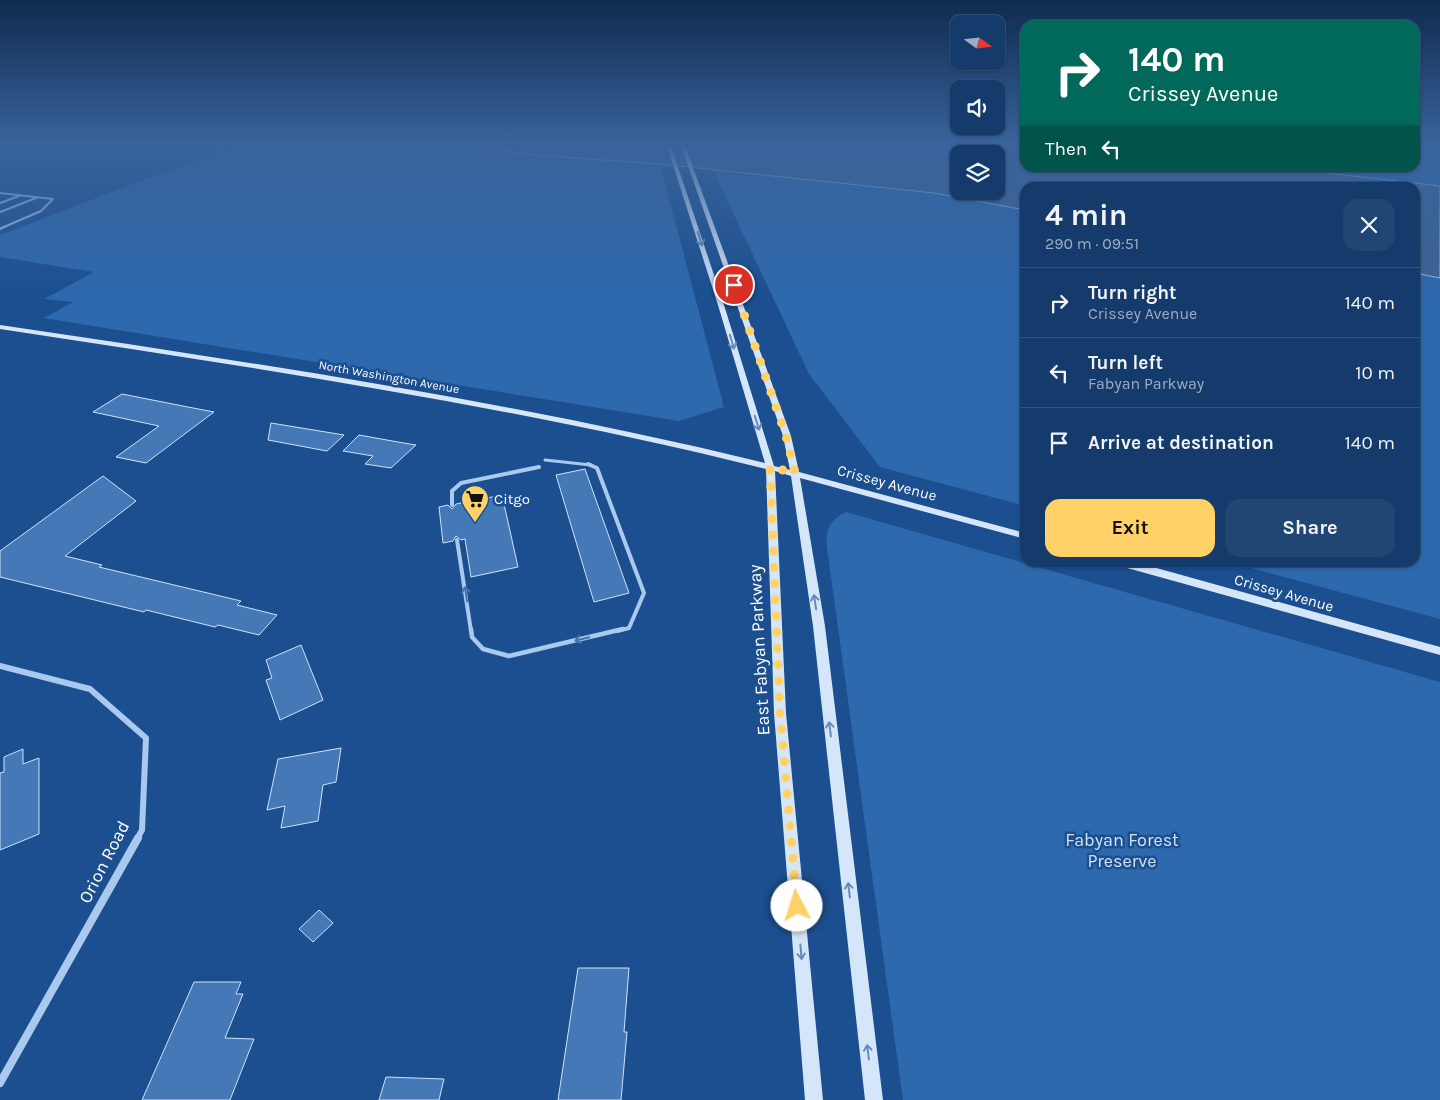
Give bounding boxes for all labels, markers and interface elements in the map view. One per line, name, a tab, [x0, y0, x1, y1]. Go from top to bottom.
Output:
north arrow	[950, 15, 1005, 70]
map controls	[950, 15, 1005, 200]
text: 140 m	[1128, 39, 1226, 80]
icon: right	[1045, 40, 1110, 105]
button: sound	[950, 80, 1005, 135]
text: Crissey Avenue	[1128, 81, 1278, 107]
icon: left	[1097, 135, 1125, 163]
text: Then	[1045, 138, 1087, 160]
button: layers	[950, 145, 1005, 200]
text: 4 min	[1045, 197, 1127, 233]
button: close	[1343, 199, 1395, 251]
one-way arrow	[695, 231, 705, 247]
text: 290 m · 09:51	[1045, 234, 1139, 253]
pin	[713, 264, 755, 306]
icon: arrive	[720, 271, 748, 299]
text: Turn right	[1088, 282, 1177, 304]
icon: right	[1045, 289, 1073, 317]
text: 140 m	[1345, 292, 1395, 314]
text: Crissey Avenue	[1088, 304, 1197, 323]
one-way arrow	[728, 333, 738, 349]
text: Turn left	[1088, 352, 1163, 374]
street label: North Washington Avenue	[318, 358, 460, 396]
icon: left	[1045, 359, 1073, 387]
text: 10 m	[1355, 362, 1395, 384]
text: Fabyan Parkway	[1088, 374, 1204, 393]
one-way arrow	[752, 414, 762, 430]
icon: arrive	[1045, 429, 1073, 457]
text: Arrive at destination	[1088, 432, 1274, 454]
text: 140 m	[1345, 432, 1395, 454]
street label: Crissey Avenue	[835, 461, 939, 505]
supermarket icon: Citgo	[460, 484, 490, 523]
place label: Citgo	[494, 490, 530, 508]
button: Exit	[1045, 499, 1215, 557]
button: Share	[1225, 499, 1395, 557]
street label: East Fabyan Parkway	[743, 563, 774, 736]
street label: Crissey Avenue	[1232, 570, 1336, 616]
one-way arrow	[460, 586, 470, 602]
one-way arrow	[809, 595, 819, 611]
one-way arrow	[574, 635, 590, 644]
one-way arrow	[825, 721, 835, 737]
street label: Orion Road	[74, 817, 134, 907]
park label: Fabyan Forest Preserve	[1065, 829, 1179, 872]
position arrow	[770, 879, 822, 931]
one-way arrow	[844, 882, 854, 898]
one-way arrow	[796, 943, 806, 959]
one-way arrow	[863, 1044, 873, 1060]

